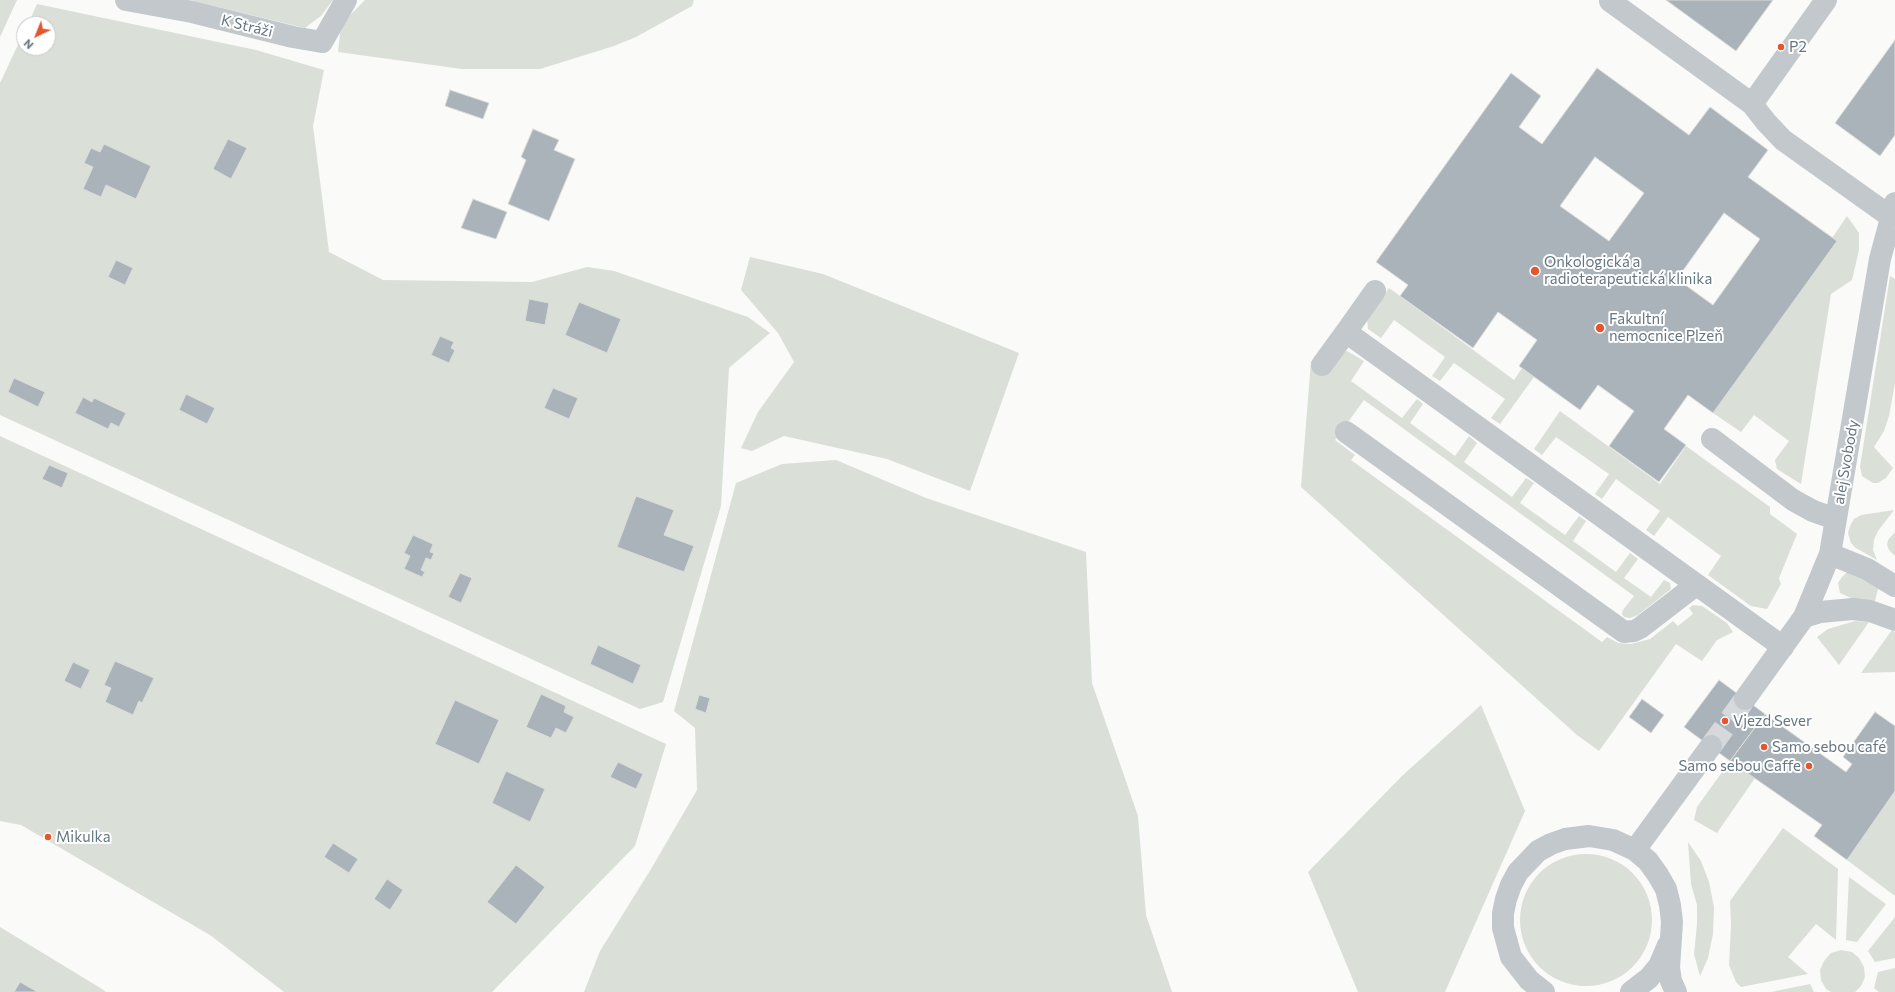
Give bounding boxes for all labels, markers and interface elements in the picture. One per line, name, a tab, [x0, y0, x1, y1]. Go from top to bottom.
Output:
street label: K Stráži	[219, 11, 275, 41]
north arrow	[16, 16, 56, 56]
text: N	[21, 37, 36, 52]
place label: P2	[1789, 38, 1807, 56]
marker: P2	[1776, 42, 1786, 52]
place label: Onkologická a radioterapeutická klinika	[1544, 253, 1712, 288]
marker: Onkologická a radioterapeutická klinika	[1529, 265, 1541, 277]
place label: Fakultní nemocnice Plzeň	[1609, 310, 1723, 345]
marker: Fakultní nemocnice Plzeň	[1594, 322, 1606, 334]
street label: alej Svobody	[1830, 418, 1862, 506]
place label: Vjezd Sever	[1733, 712, 1812, 730]
marker: Vjezd Sever	[1720, 716, 1730, 726]
place label: Samo sebou café	[1772, 738, 1886, 756]
marker: Samo sebou café	[1759, 742, 1769, 752]
place label: Samo sebou Caffe	[1678, 757, 1801, 775]
marker: Samo sebou Caffe	[1804, 761, 1814, 771]
place label: Mikulka	[56, 828, 111, 846]
marker: Mikulka	[43, 832, 53, 842]

